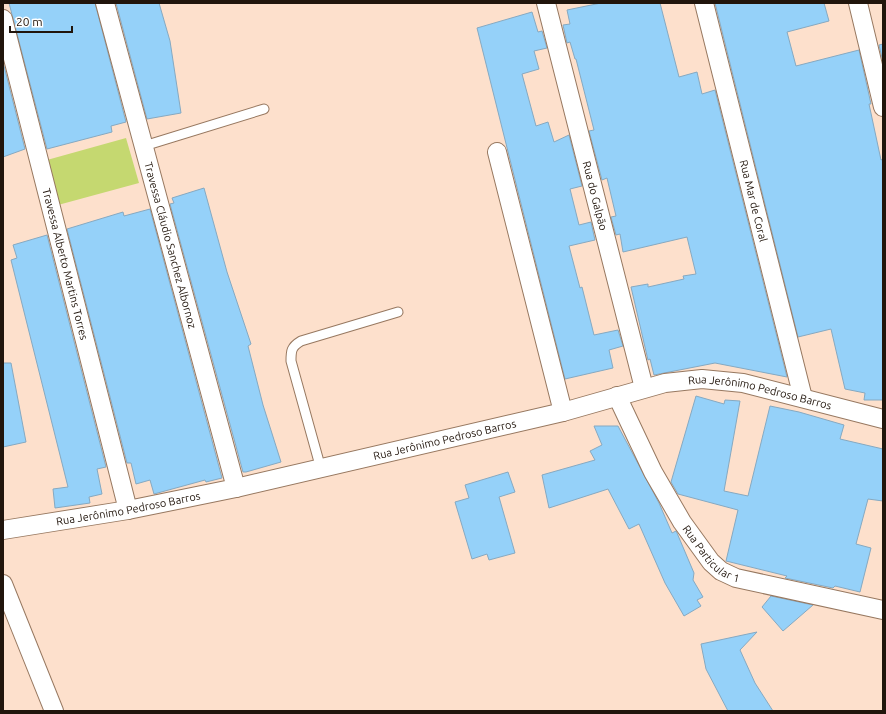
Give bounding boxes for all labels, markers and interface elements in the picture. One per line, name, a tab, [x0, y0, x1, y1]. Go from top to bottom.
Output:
scale bar	[10, 8, 72, 34]
text: 20 m	[16, 15, 43, 28]
street label: Rua Mar de Coral	[738, 159, 770, 243]
street label: Rua do Galpão	[581, 160, 610, 232]
street label: Travessa Cláudio Sanchez Albornoz	[142, 161, 199, 330]
street label: Travessa Alberto Martins Torres	[40, 187, 91, 341]
street label: Rua Jerônimo Pedroso Barros	[687, 373, 833, 412]
street label: Rua Jerônimo Pedroso Barros	[372, 417, 517, 462]
street label: Rua Jerônimo Pedroso Barros	[55, 489, 202, 527]
street label: Rua Particular 1	[680, 523, 741, 585]

